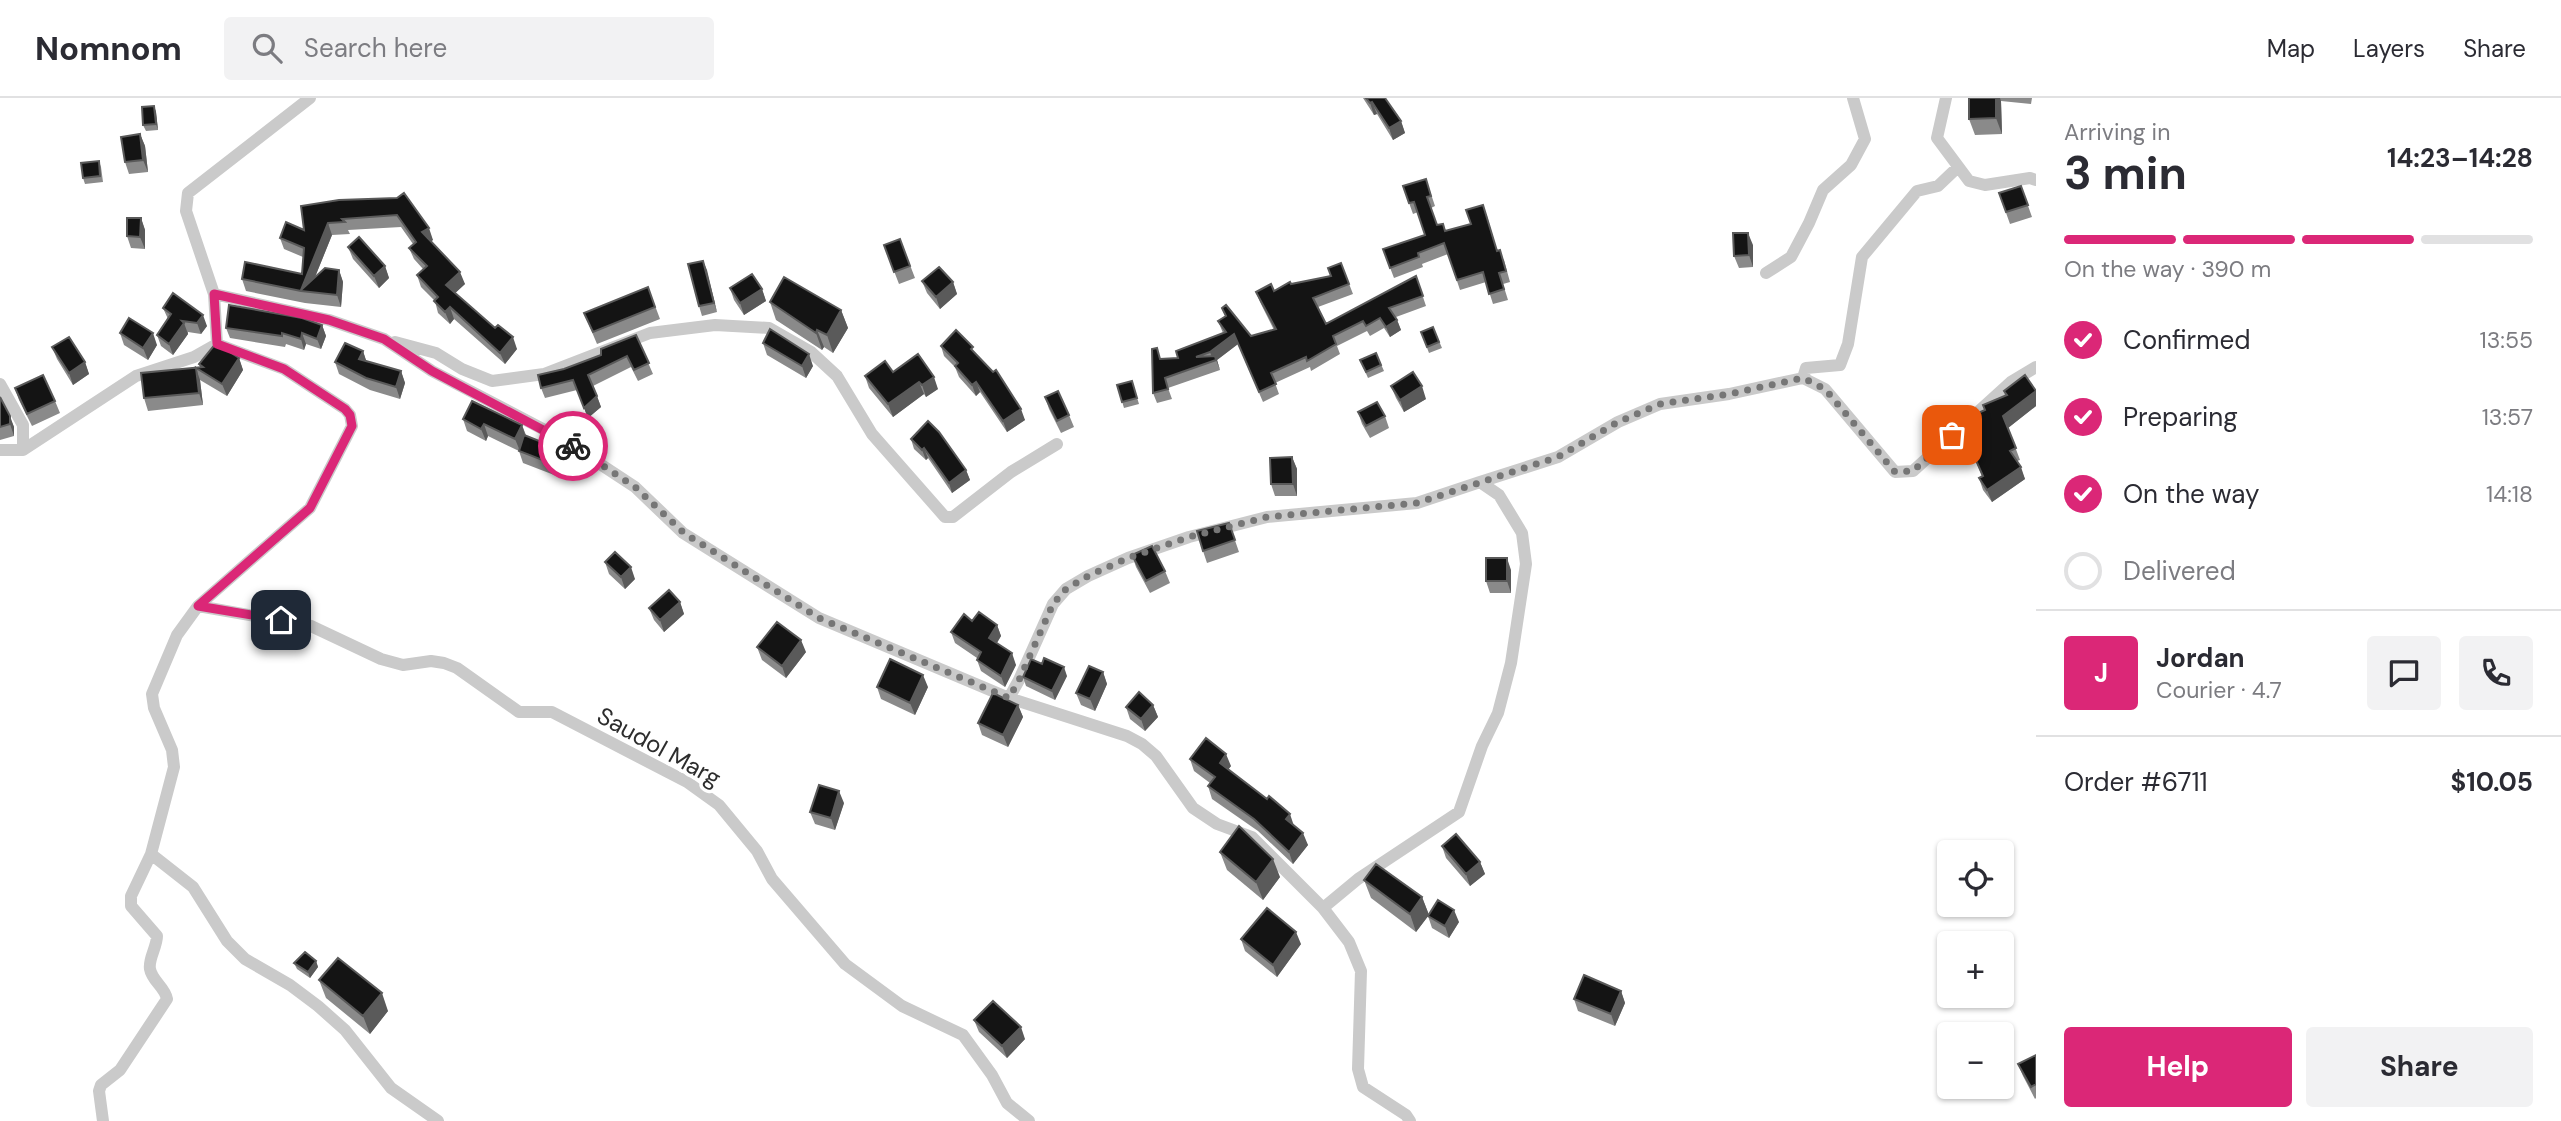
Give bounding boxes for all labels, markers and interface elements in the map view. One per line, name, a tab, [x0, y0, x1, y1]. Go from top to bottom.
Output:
search box	[224, 17, 714, 80]
text: Nomnom	[35, 27, 182, 70]
icon: search	[248, 29, 286, 67]
text: Search here	[304, 31, 447, 65]
text: Map	[2267, 33, 2315, 64]
text: Layers	[2353, 33, 2425, 64]
text: Share	[2463, 33, 2526, 64]
text: Arriving in	[2064, 117, 2170, 147]
text: 14:23–14:28	[2387, 141, 2533, 175]
text: 3 min	[2064, 143, 2187, 203]
text: On the way · 390 m	[2064, 254, 2271, 284]
icon: check	[2064, 321, 2102, 359]
text: Confirmed	[2123, 323, 2250, 357]
text: 13:55	[2480, 325, 2533, 355]
icon: check	[2064, 398, 2102, 436]
text: Preparing	[2123, 400, 2238, 434]
text: 13:57	[2482, 402, 2533, 432]
pin	[1922, 405, 1982, 465]
courier	[538, 411, 608, 481]
icon: bag	[1933, 416, 1971, 454]
icon: bike	[554, 427, 592, 465]
icon: check	[2064, 475, 2102, 513]
text: On the way	[2123, 477, 2259, 511]
text: 14:18	[2486, 479, 2533, 509]
text: Delivered	[2123, 554, 2236, 588]
pin	[251, 590, 311, 650]
icon: home	[262, 601, 300, 639]
button: chat	[2367, 636, 2441, 710]
button: phone	[2459, 636, 2533, 710]
text: Jordan	[2156, 641, 2245, 675]
text: J	[2094, 656, 2108, 690]
text: Courier · 4.7	[2156, 675, 2282, 705]
street label: Saudol Marg	[592, 700, 727, 793]
text: Order #6711	[2064, 765, 2208, 799]
text: $10.05	[2451, 765, 2533, 799]
map controls	[1937, 840, 2014, 1099]
button: locate	[1937, 840, 2014, 917]
button: +	[1937, 931, 2014, 1008]
button: −	[1937, 1022, 2014, 1099]
button: Help	[2064, 1027, 2292, 1107]
button: Share	[2306, 1027, 2533, 1107]

